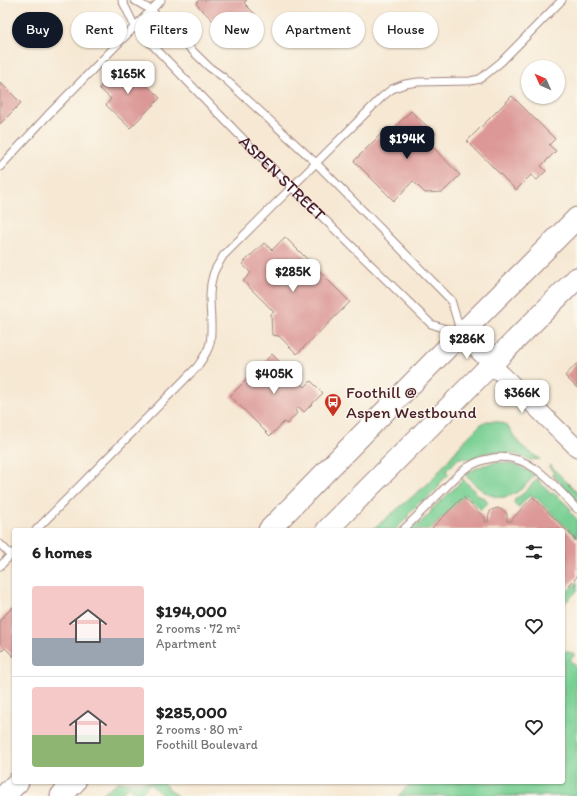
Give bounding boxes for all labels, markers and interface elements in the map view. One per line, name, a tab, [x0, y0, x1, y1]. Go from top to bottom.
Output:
chip: Buy	[12, 12, 63, 48]
chip: Rent	[71, 12, 127, 48]
chip: Filters	[135, 12, 202, 48]
chip: New	[210, 12, 264, 48]
chip: Apartment	[272, 12, 365, 48]
chip: House	[373, 12, 438, 48]
north arrow	[521, 60, 565, 104]
map controls	[521, 60, 565, 104]
pin: $165K	[100, 61, 156, 95]
text: $165K	[111, 66, 145, 81]
pin: $194K	[379, 126, 435, 160]
street label: ASPEN STREET	[235, 131, 330, 225]
text: $194K	[389, 131, 425, 146]
pin: $285K	[265, 259, 321, 293]
text: $285K	[275, 264, 311, 279]
pin: $286K	[439, 326, 495, 360]
text: $286K	[449, 331, 485, 346]
pin: $405K	[246, 361, 302, 395]
text: $405K	[255, 366, 293, 381]
pin: $366K	[494, 380, 550, 414]
place label: Foothill @ Aspen Westbound	[346, 382, 477, 422]
text: $366K	[504, 385, 540, 400]
bus stop icon: Foothill @ Aspen Westbound	[323, 392, 343, 417]
icon: filters	[523, 541, 545, 563]
text: 6 homes	[32, 542, 92, 562]
text: $194,000	[156, 601, 227, 621]
icon: home	[64, 602, 112, 650]
icon: heart	[523, 615, 545, 637]
text: 2 rooms · 72 m²	[156, 621, 241, 636]
text: Apartment	[156, 636, 217, 651]
text: $285,000	[156, 702, 227, 722]
icon: home	[64, 703, 112, 751]
icon: heart	[523, 716, 545, 738]
text: 2 rooms · 80 m²	[156, 722, 243, 737]
text: Foothill Boulevard	[156, 737, 258, 752]

